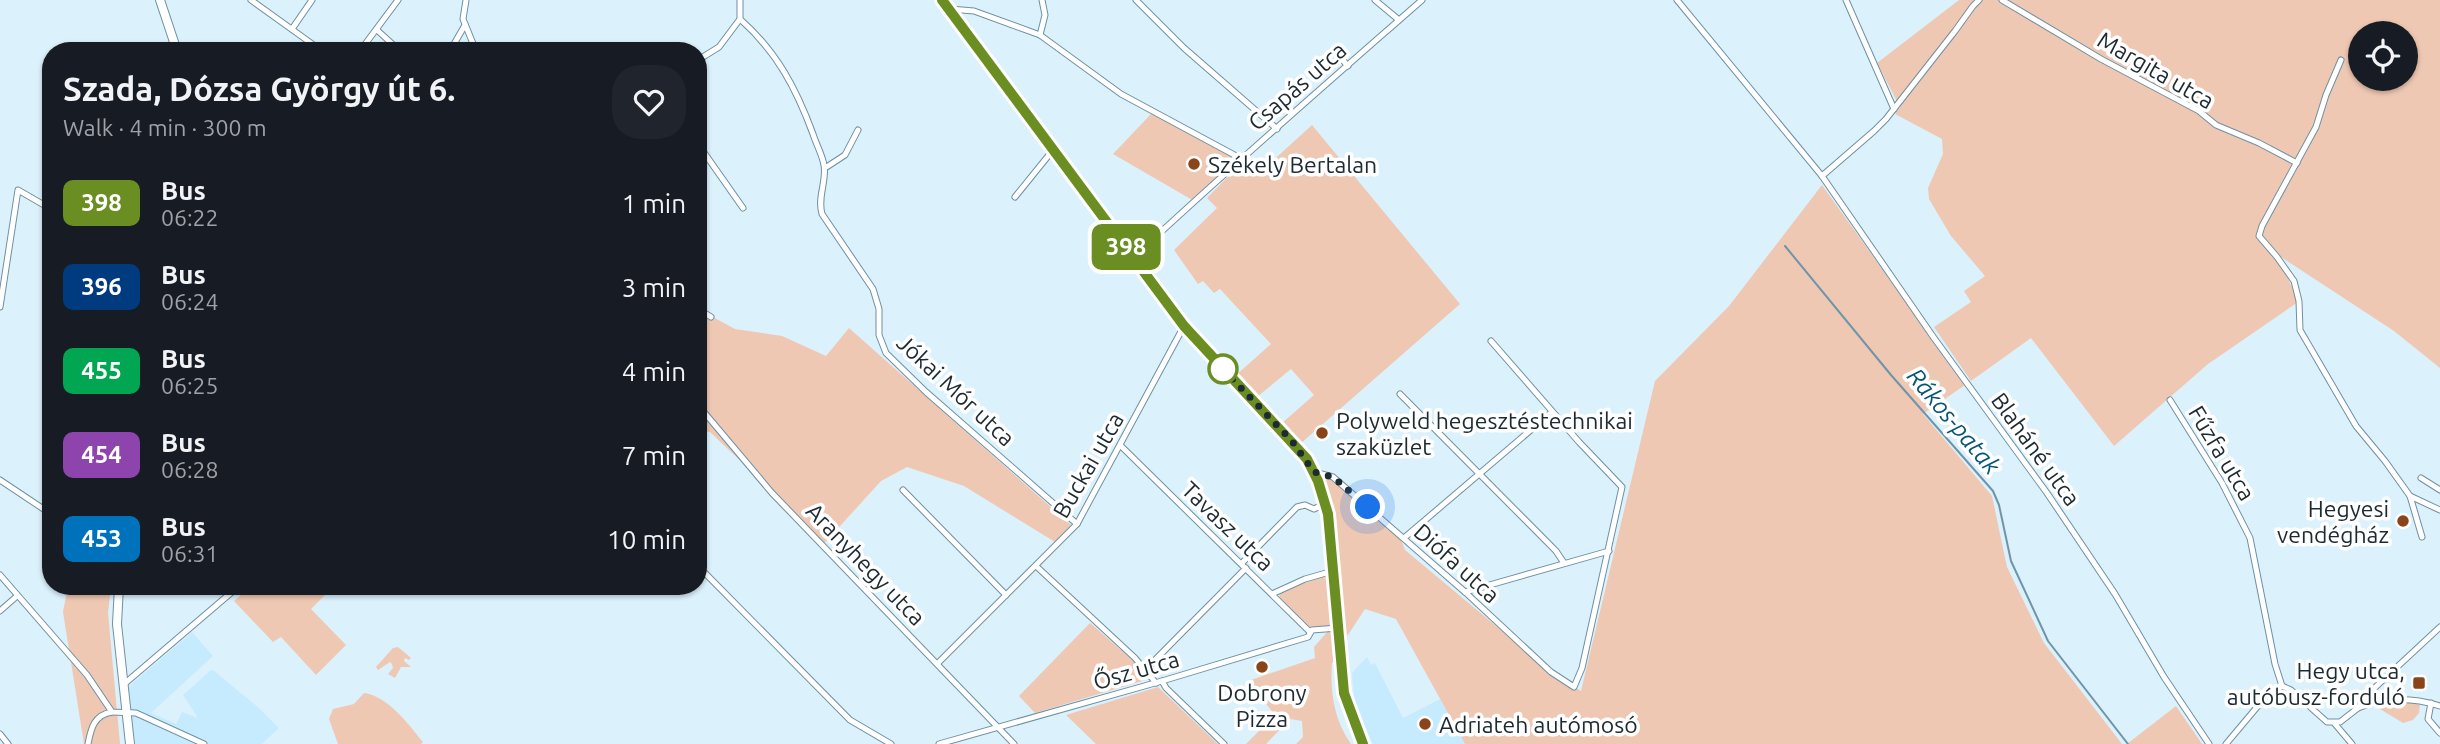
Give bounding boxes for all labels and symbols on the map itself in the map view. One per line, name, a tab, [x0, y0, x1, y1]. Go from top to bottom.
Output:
street label: Margita utca	[2093, 27, 2219, 113]
street label: Csapás utca	[1243, 37, 1351, 135]
place label: Székely Bertalan	[1208, 152, 1377, 177]
marker: Székely Bertalan	[1186, 156, 1202, 172]
line badge: 398	[1086, 224, 1166, 270]
street label: Jókai Mór utca	[892, 329, 1020, 451]
unlabelled marker	[1208, 354, 1238, 384]
water label: Rákos-patak	[1902, 363, 2006, 480]
street label: Blaháné utca	[1987, 388, 2085, 510]
street label: Fűzfa utca	[2184, 401, 2260, 505]
street label: Buckai utca	[1048, 408, 1128, 522]
place label: Polyweld hegesztéstechnikai szaküzlet	[1336, 408, 1633, 459]
marker: Polyweld hegesztéstechnikai szaküzlet	[1314, 425, 1330, 441]
street label: Tavasz utca	[1177, 476, 1279, 576]
your location	[1350, 489, 1385, 524]
place label: Hegyesi vendégház	[2277, 496, 2389, 547]
street label: Aranyhegy utca	[802, 498, 930, 630]
marker: Hegyesi vendégház	[2395, 513, 2411, 529]
street label: Diófa utca	[1409, 518, 1505, 608]
street label: Ősz utca	[1090, 645, 1182, 694]
place label: Hegy utca, autóbusz-forduló	[2227, 658, 2405, 709]
marker: Dobrony Pizza	[1254, 659, 1270, 675]
marker: Hegy utca, autóbusz-forduló	[2411, 675, 2427, 691]
place label: Dobrony Pizza	[1217, 680, 1307, 731]
place label: Adriateh autómosó	[1439, 712, 1638, 737]
marker: Adriateh autómosó	[1417, 716, 1433, 732]

